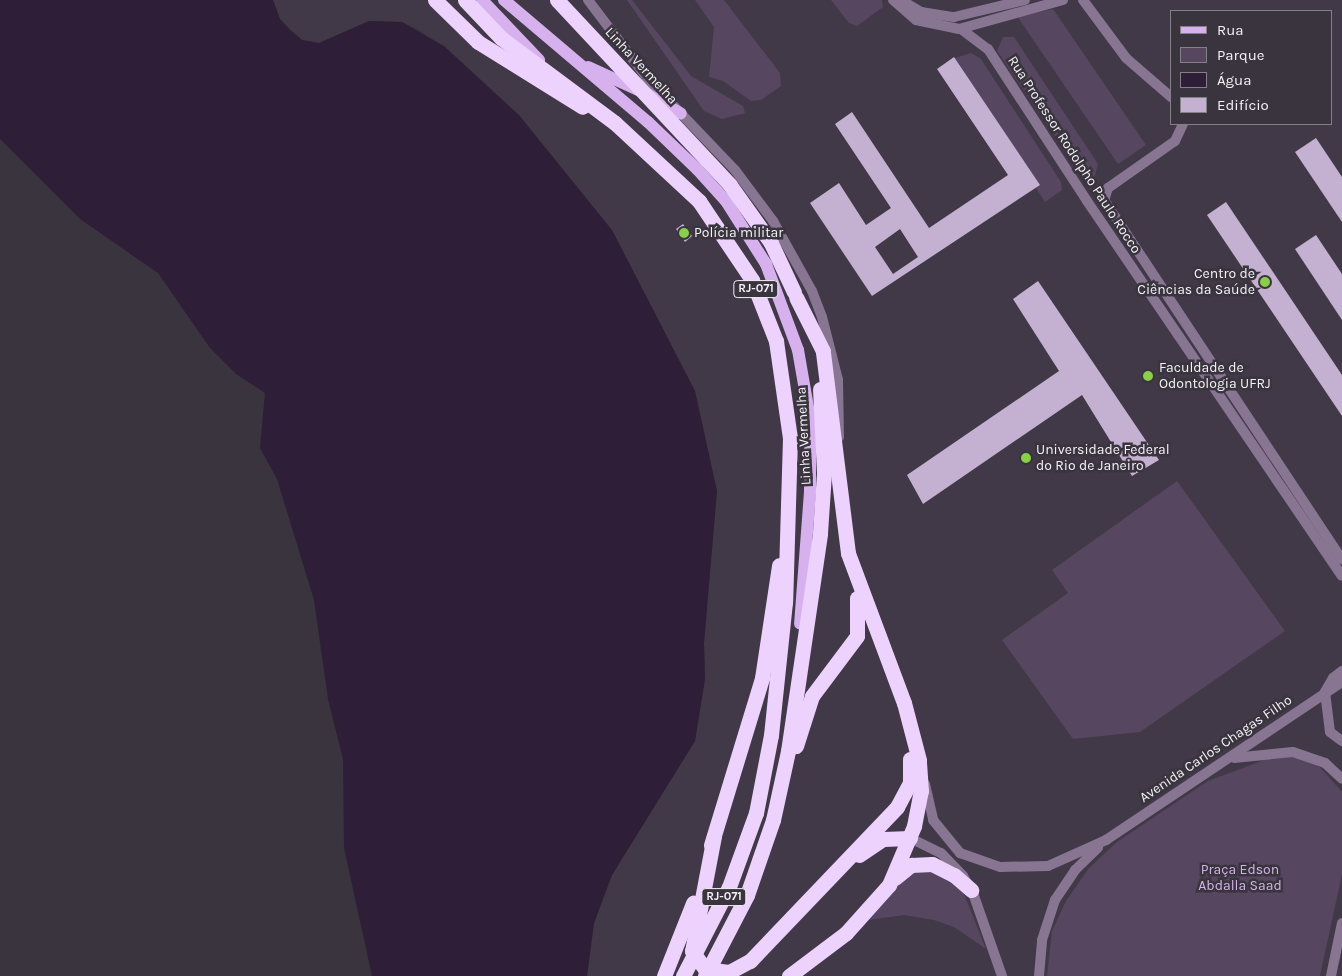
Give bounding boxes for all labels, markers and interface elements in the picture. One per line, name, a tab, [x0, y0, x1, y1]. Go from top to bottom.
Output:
legend	[1170, 10, 1332, 125]
text: Rua	[1217, 21, 1244, 39]
street label: Linha Vermelha	[601, 24, 681, 108]
text: Parque	[1217, 46, 1265, 64]
street label: Rua Professor Rodolpho Paulo Rocco	[1004, 53, 1144, 257]
text: Água	[1217, 71, 1251, 89]
text: Edifício	[1217, 96, 1269, 114]
place label: Polícia militar	[694, 225, 783, 241]
marker: Polícia militar	[678, 227, 690, 239]
place label: Centro de Ciências da Saúde	[1137, 266, 1255, 298]
marker: Centro de Ciências da Saúde	[1259, 276, 1271, 288]
road number: RJ-071	[732, 280, 780, 298]
place label: Faculdade de Odontologia UFRJ	[1159, 360, 1271, 392]
marker: Faculdade de Odontologia UFRJ	[1141, 369, 1155, 383]
street label: Linha Vermelha	[793, 386, 815, 486]
place label: Universidade Federal do Rio de Janeiro	[1036, 442, 1170, 474]
marker: Universidade Federal do Rio de Janeiro	[1020, 452, 1032, 464]
street label: Avenida Carlos Chagas Filho	[1137, 692, 1295, 806]
park label: Praça Edson Abdalla Saad	[1198, 862, 1282, 894]
road number: RJ-071	[700, 888, 748, 906]

